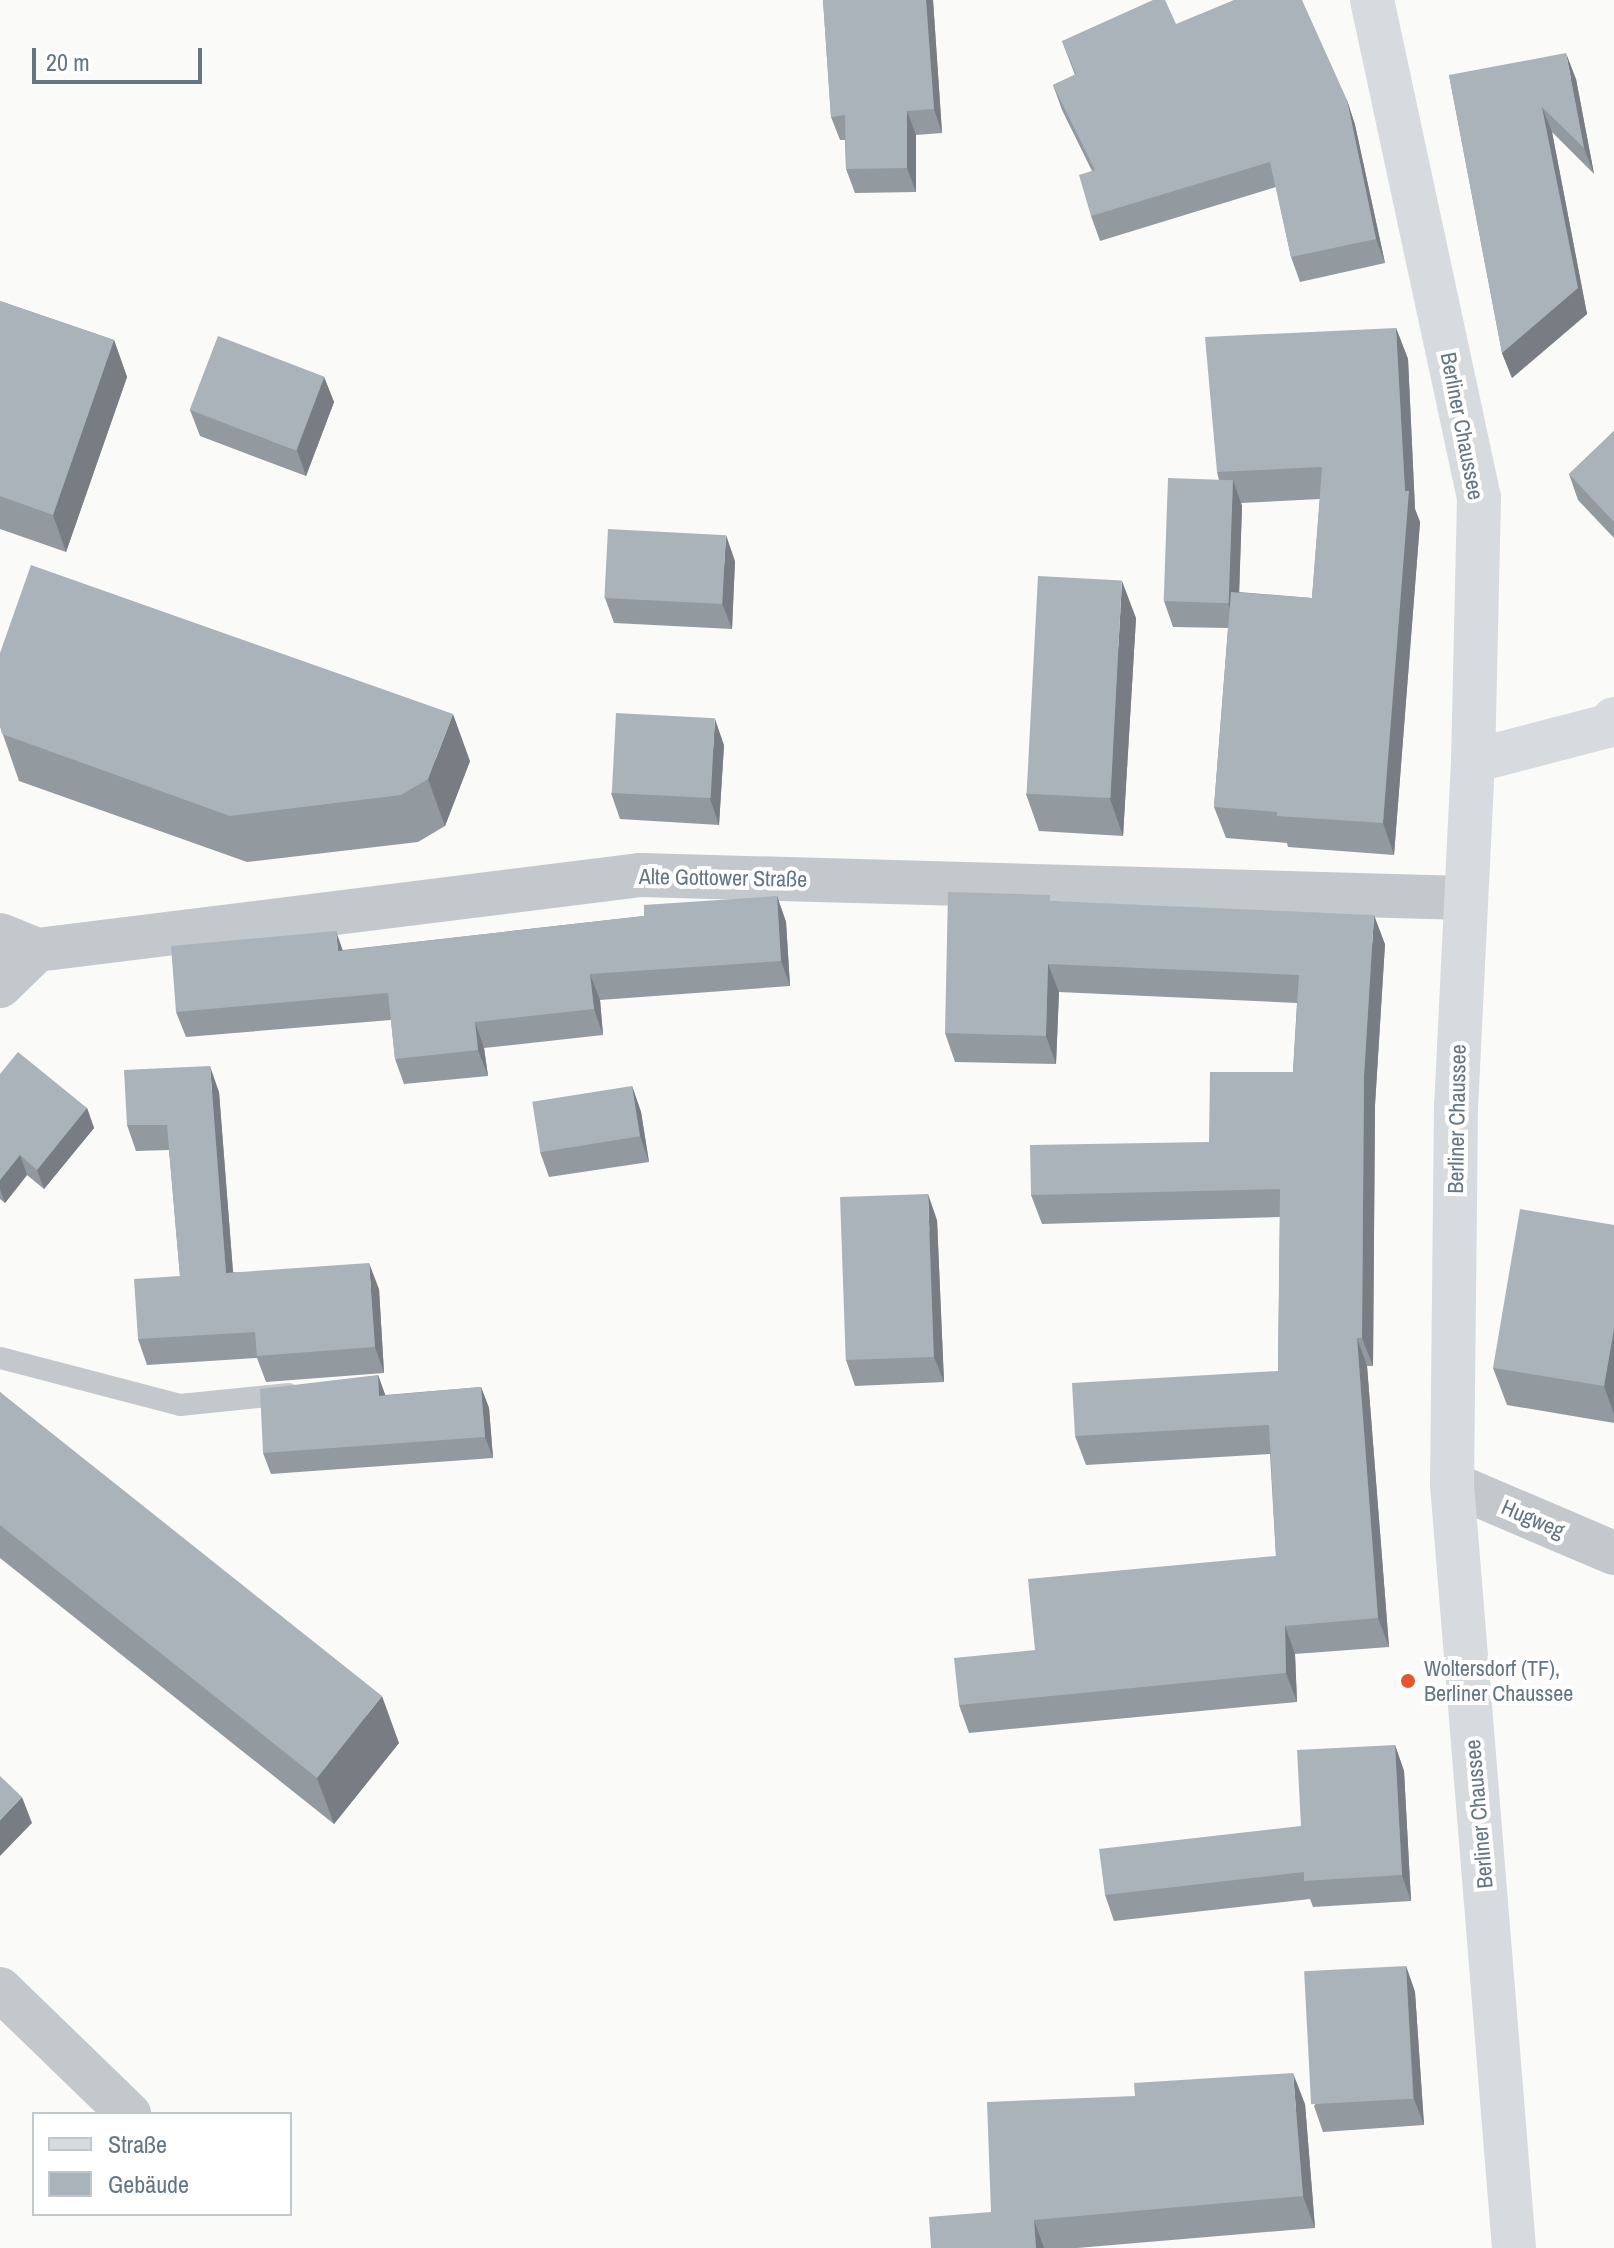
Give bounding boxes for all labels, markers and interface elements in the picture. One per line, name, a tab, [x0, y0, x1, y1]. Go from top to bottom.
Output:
scale bar	[36, 32, 206, 82]
text: 20 m	[46, 46, 90, 78]
street label: Berliner Chaussee	[1435, 350, 1489, 502]
street label: Alte Gottower Straße	[639, 863, 807, 893]
street label: Berliner Chaussee	[1442, 1044, 1472, 1194]
street label: Hugweg	[1497, 1494, 1569, 1544]
place label: Woltersdorf (TF), Berliner Chaussee	[1424, 1655, 1573, 1706]
marker: Woltersdorf (TF), Berliner Chaussee	[1399, 1672, 1417, 1690]
street label: Berliner Chaussee	[1459, 1738, 1499, 1890]
legend	[32, 2112, 292, 2216]
text: Straße	[108, 2128, 167, 2160]
text: Gebäude	[108, 2168, 189, 2200]

